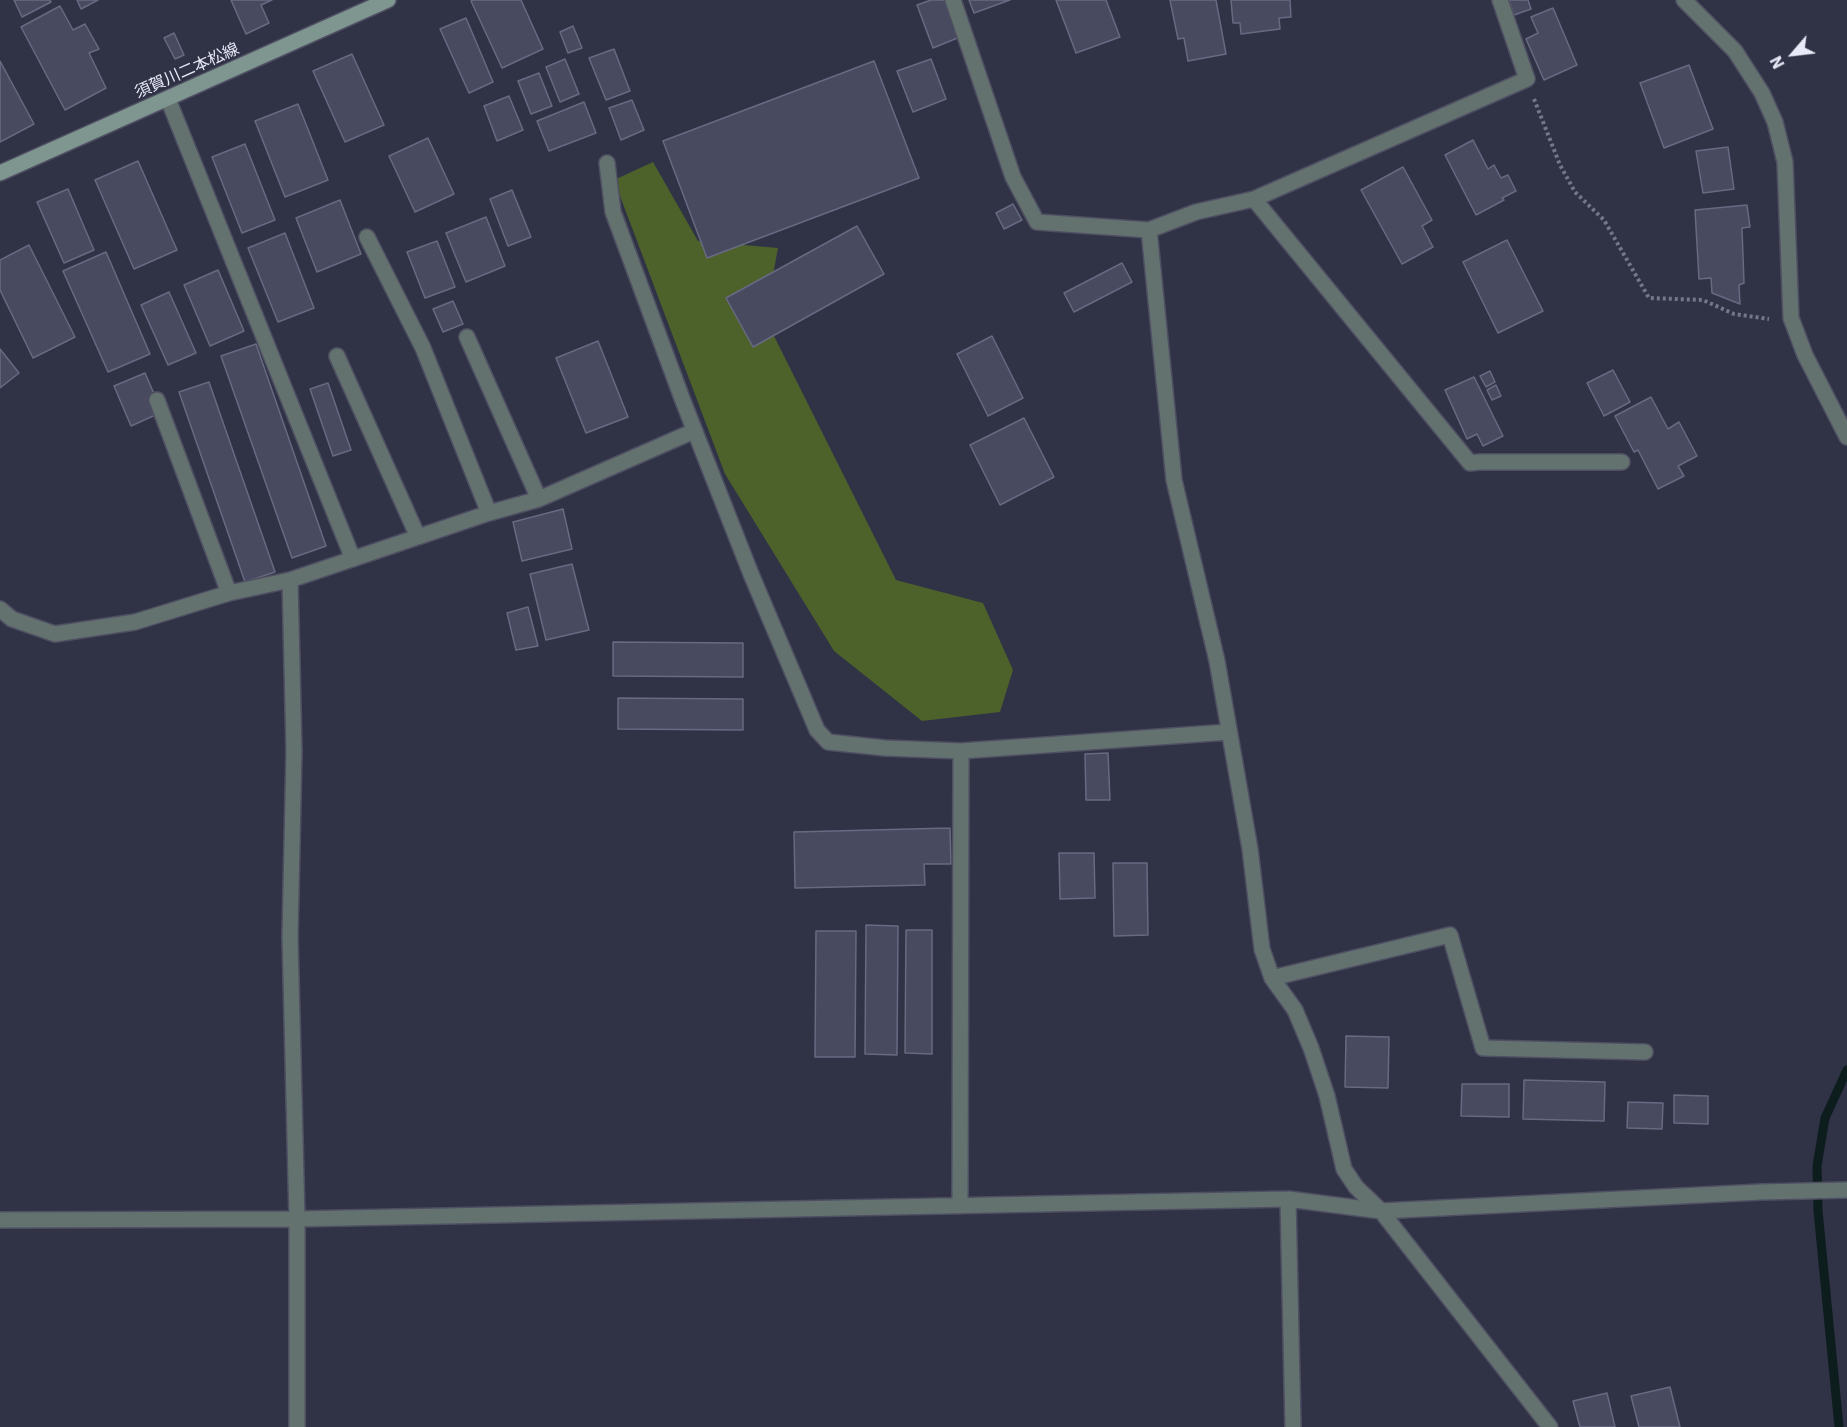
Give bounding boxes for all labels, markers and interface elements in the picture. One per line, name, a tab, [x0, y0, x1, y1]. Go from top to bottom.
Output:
north arrow	[1763, 24, 1823, 84]
street label: 須賀川二本松線	[132, 39, 242, 103]
text: N	[1766, 53, 1789, 72]

